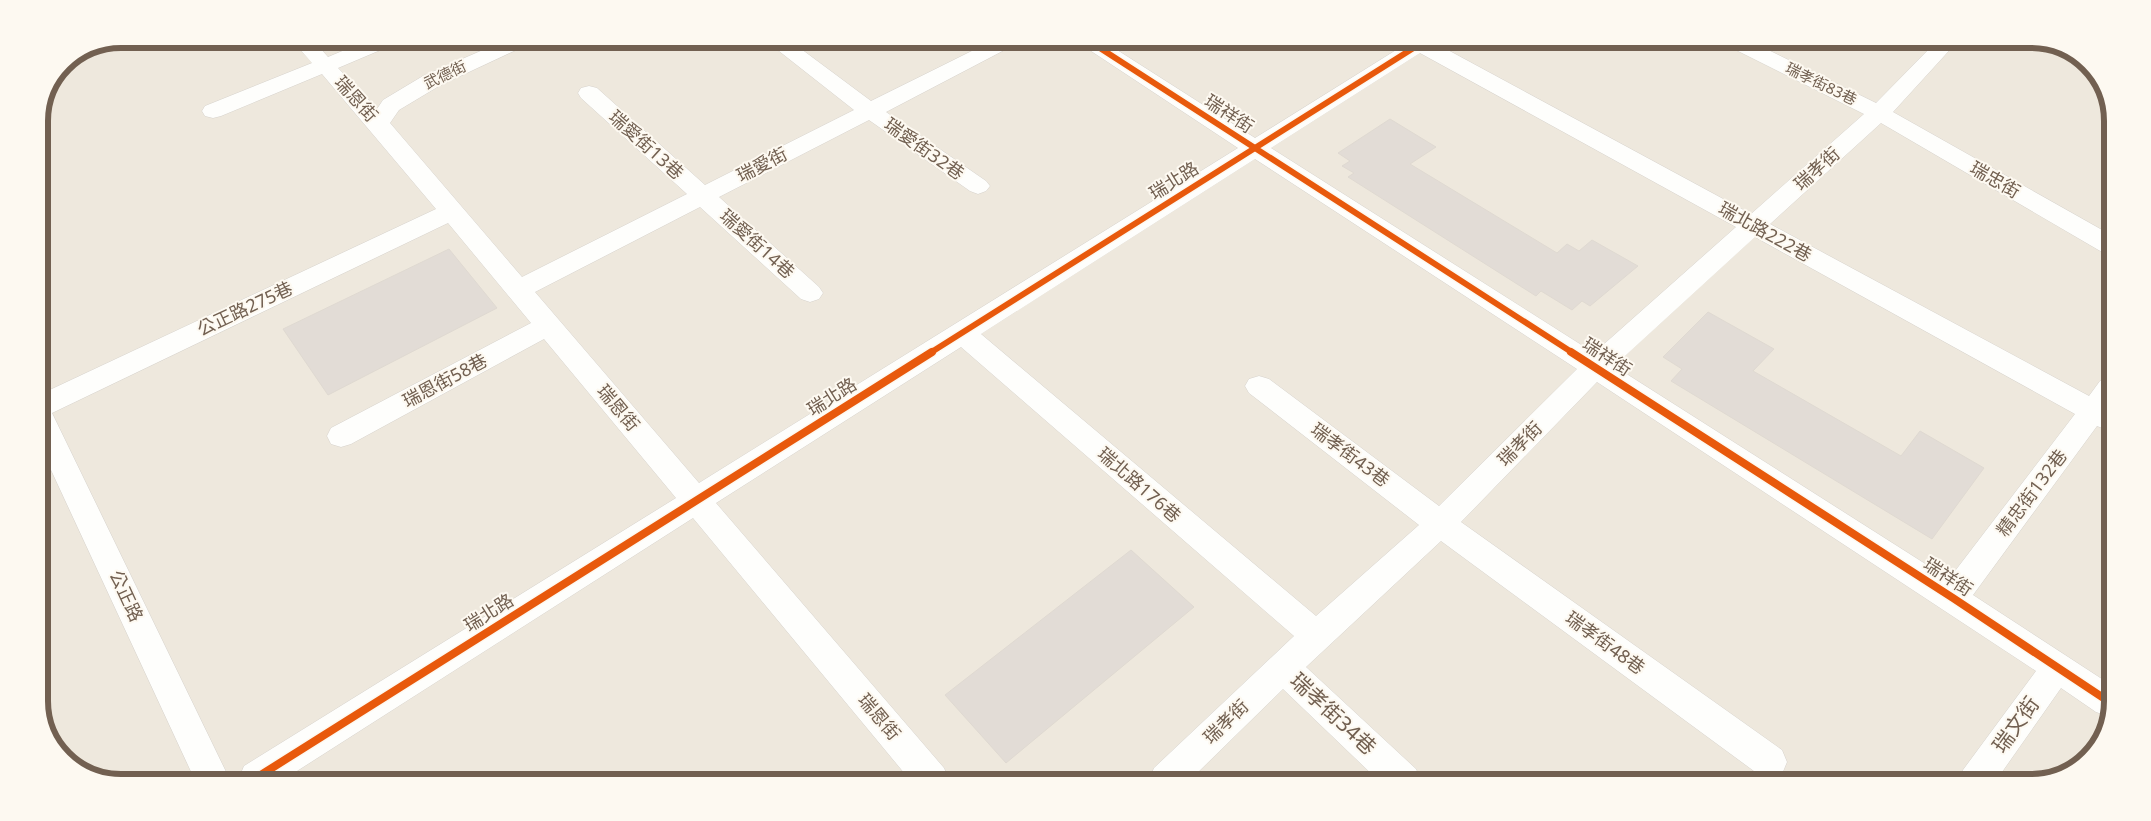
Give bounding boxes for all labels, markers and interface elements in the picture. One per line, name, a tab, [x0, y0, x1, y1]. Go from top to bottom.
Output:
street label: 武德街	[420, 55, 469, 93]
street label: 瑞孝街83巷	[1782, 57, 1861, 109]
street label: 瑞恩街	[330, 70, 384, 126]
street label: 瑞祥街	[1200, 88, 1259, 138]
street label: 瑞愛街13巷	[604, 104, 689, 184]
street label: 瑞愛街32巷	[880, 112, 969, 185]
street label: 瑞愛街	[732, 141, 791, 187]
street label: 瑞孝街	[1788, 141, 1844, 195]
street label: 瑞忠街	[1966, 155, 2025, 203]
street label: 瑞北路	[1144, 156, 1203, 205]
street label: 瑞北路222巷	[1715, 196, 1816, 267]
street label: 瑞愛街14巷	[715, 203, 800, 283]
street label: 公正路275巷	[193, 275, 296, 341]
street label: 瑞祥街	[1578, 331, 1637, 381]
street label: 瑞恩街58巷	[398, 348, 491, 412]
street label: 瑞北路	[802, 372, 861, 421]
street label: 瑞恩街	[592, 379, 645, 436]
street label: 瑞孝街	[1492, 416, 1547, 471]
street label: 瑞孝街43巷	[1306, 417, 1395, 492]
street label: 瑞北路176巷	[1093, 441, 1186, 527]
street label: 精忠街132巷	[1991, 444, 2072, 541]
street label: 瑞祥街	[1919, 551, 1978, 601]
street label: 公正路	[105, 566, 149, 625]
street label: 瑞北路	[459, 588, 518, 637]
street label: 瑞孝街48巷	[1561, 605, 1650, 679]
street label: 瑞孝街34巷	[1285, 666, 1383, 760]
street label: 瑞恩街	[853, 688, 906, 745]
street label: 瑞文街	[1985, 691, 2045, 758]
street label: 瑞孝街	[1198, 694, 1253, 749]

